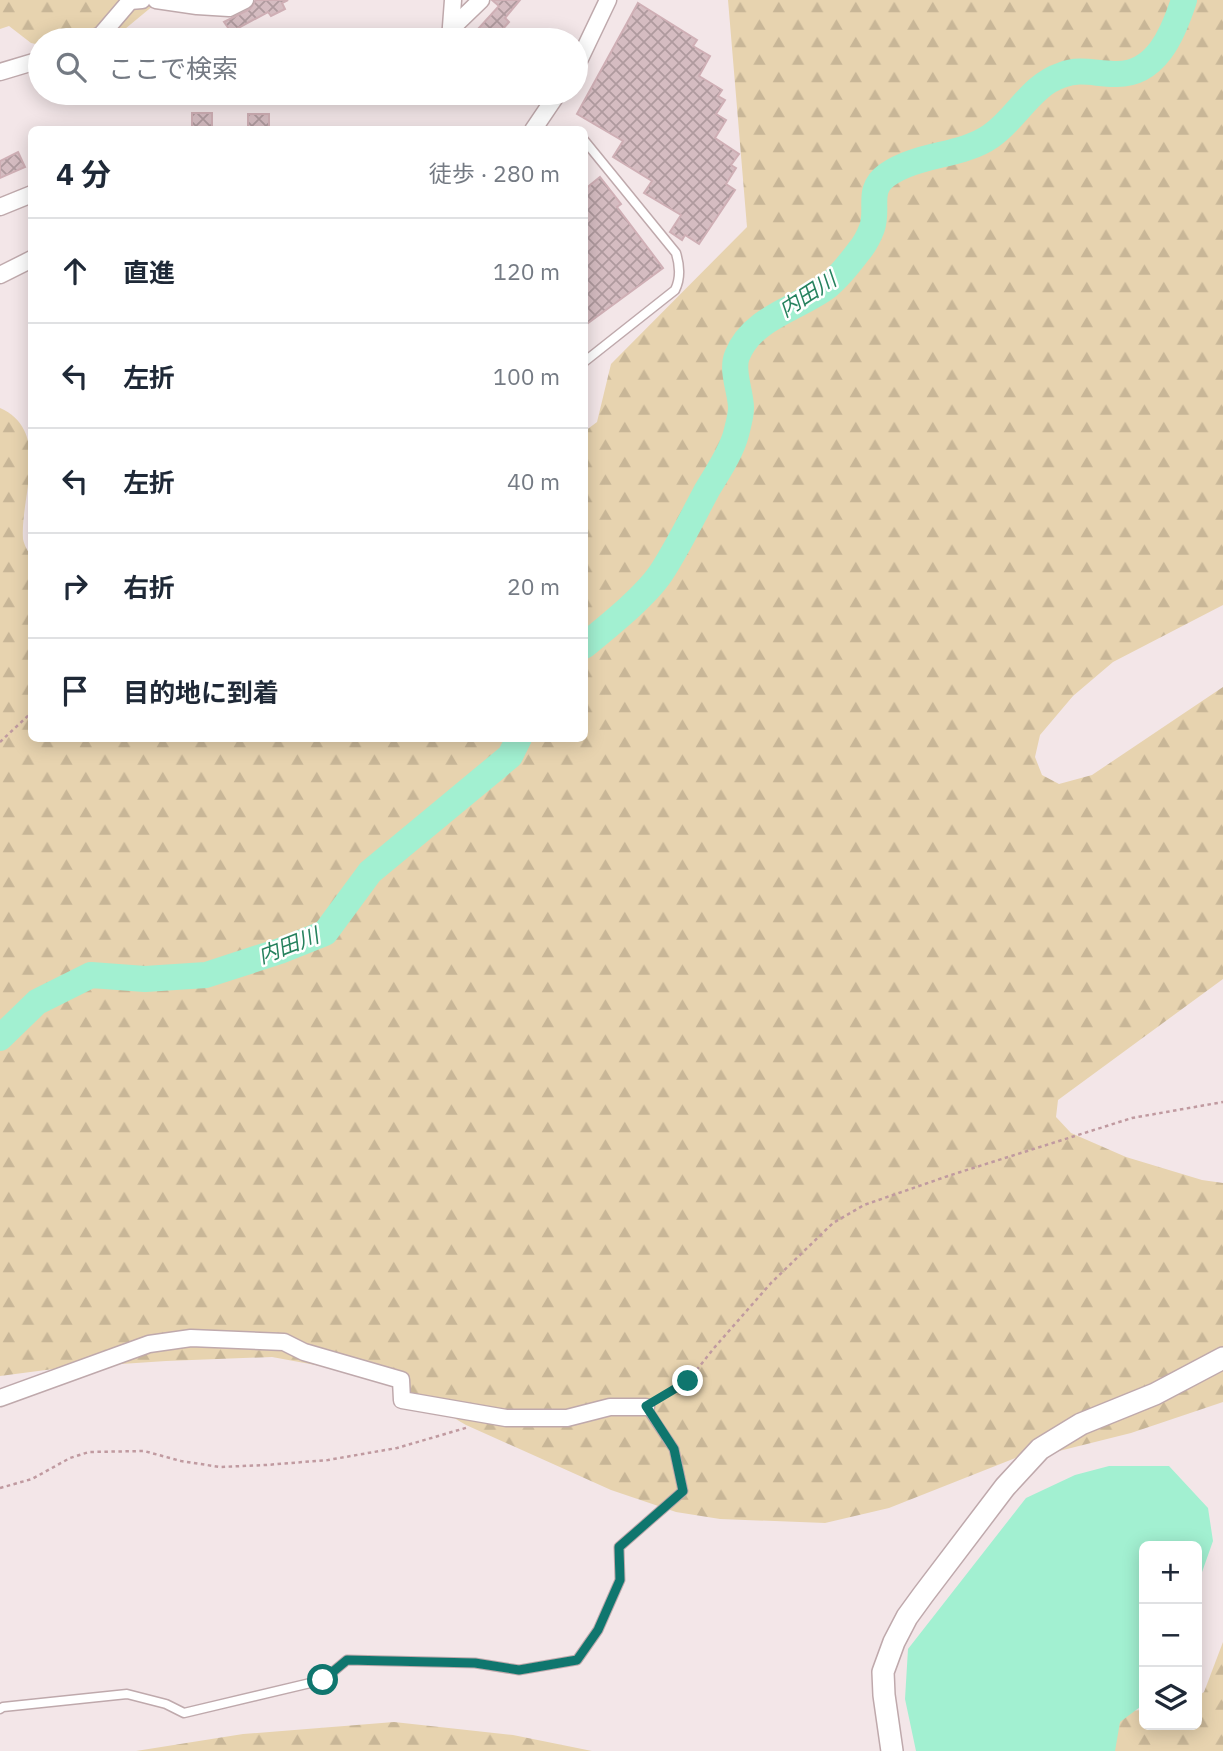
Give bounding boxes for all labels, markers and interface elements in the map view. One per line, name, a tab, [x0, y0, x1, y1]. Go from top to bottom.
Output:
search box	[28, 28, 588, 105]
icon: search	[52, 48, 90, 86]
text: ここで検索	[108, 51, 238, 85]
text: 4 分	[56, 154, 111, 193]
text: 徒歩 · 280 m	[429, 158, 560, 188]
icon: ahead	[56, 252, 94, 290]
text: 直進	[123, 255, 175, 289]
text: 120 m	[493, 256, 560, 286]
water label: 内田川	[773, 264, 843, 323]
icon: left	[56, 357, 94, 395]
text: 左折	[123, 360, 175, 394]
text: 100 m	[493, 361, 560, 391]
icon: left	[56, 462, 94, 500]
text: 左折	[123, 465, 175, 499]
text: 40 m	[507, 466, 560, 496]
icon: right	[56, 567, 94, 605]
text: 右折	[123, 570, 175, 604]
text: 20 m	[507, 571, 560, 601]
icon: arrive	[56, 672, 94, 710]
text: 目的地に到着	[123, 675, 279, 709]
water label: 内田川	[254, 920, 324, 969]
route end	[672, 1365, 703, 1396]
map controls	[1139, 1541, 1202, 1730]
button: +	[1139, 1541, 1202, 1604]
button: −	[1139, 1604, 1202, 1667]
route start	[307, 1664, 338, 1695]
button: layers	[1139, 1667, 1202, 1730]

